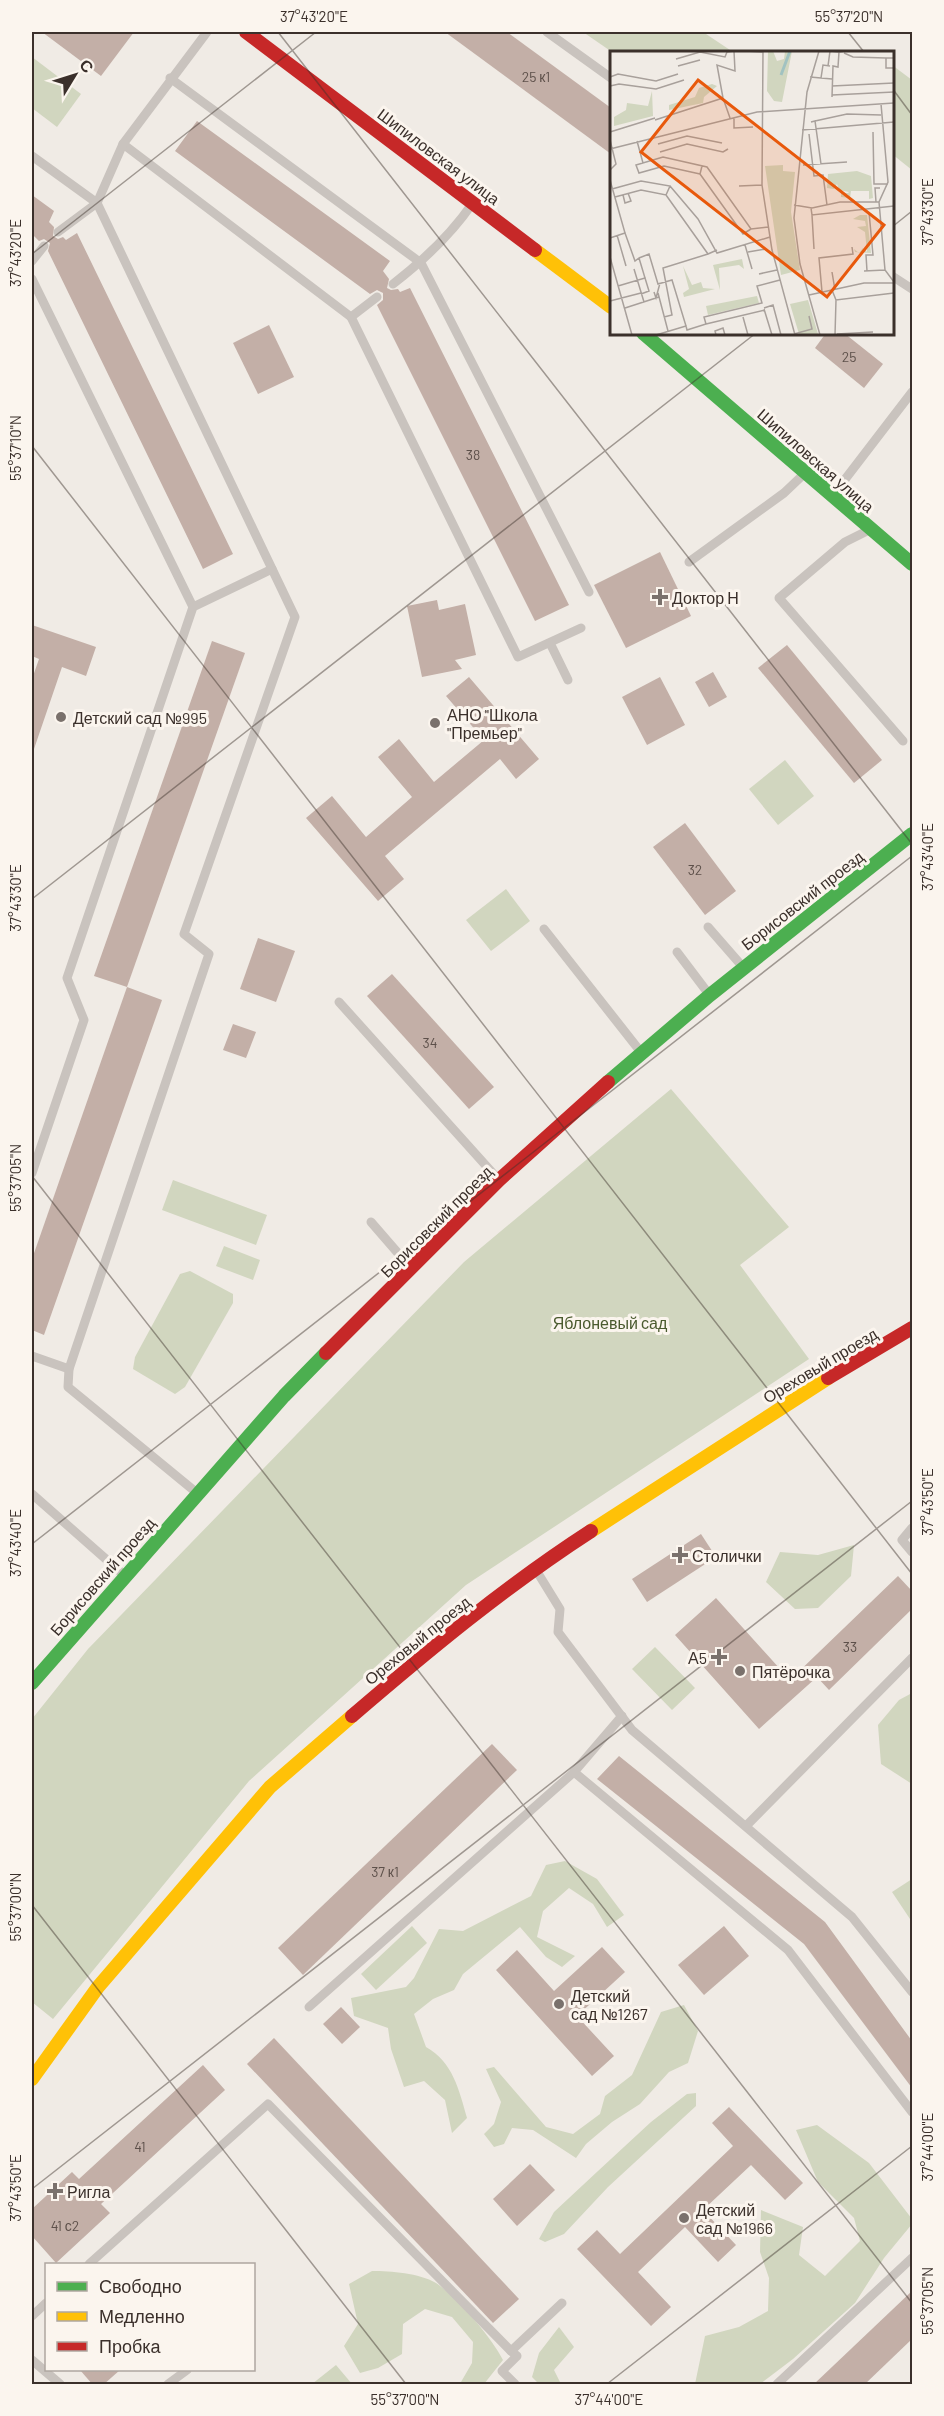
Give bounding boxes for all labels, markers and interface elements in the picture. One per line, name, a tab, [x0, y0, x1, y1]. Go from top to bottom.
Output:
text: 37°43'20"E	[280, 7, 348, 25]
text: 55°37'20"N	[815, 7, 883, 25]
north arrow	[45, 45, 105, 105]
inset map	[610, 51, 893, 334]
text: С	[76, 55, 99, 76]
house number: 25 к1	[522, 68, 550, 85]
street label: Шипиловская улица	[374, 104, 504, 208]
text: 37°43'30"E	[918, 178, 936, 246]
text: 37°43'20"E	[6, 219, 24, 287]
house number: 25	[842, 348, 856, 365]
street label: Шипиловская улица	[754, 404, 878, 516]
text: 55°37'10"N	[6, 415, 24, 481]
house number: 38	[466, 446, 480, 463]
place label: Доктор Н	[672, 588, 739, 607]
marker: Доктор Н	[653, 590, 667, 604]
place label: АНО "Школа "Премьер"	[447, 705, 538, 742]
place label: Детский сад №995	[73, 708, 207, 727]
marker: Детский сад №995	[54, 710, 68, 724]
marker: АНО "Школа "Премьер"	[428, 716, 442, 730]
text: 37°43'40"E	[918, 823, 936, 891]
street label: Борисовский проезд	[737, 846, 867, 954]
house number: 32	[688, 861, 702, 878]
text: 37°43'30"E	[6, 864, 24, 932]
house number: 34	[423, 1034, 437, 1051]
text: 55°37'05"N	[6, 1144, 24, 1212]
street label: Борисовский проезд	[376, 1161, 496, 1281]
park label: Яблоневый сад	[553, 1313, 668, 1332]
street label: Ореховый проезд	[759, 1323, 881, 1407]
text: 37°43'50"E	[918, 1468, 936, 1536]
text: 37°43'40"E	[6, 1509, 24, 1577]
street label: Борисовский проезд	[46, 1513, 159, 1639]
place label: Столички	[692, 1546, 762, 1565]
marker: Столички	[673, 1548, 687, 1562]
street label: Ореховый проезд	[360, 1591, 474, 1688]
house number: 33	[843, 1638, 857, 1655]
place label: А5	[688, 1648, 707, 1667]
marker: А5	[712, 1650, 726, 1664]
place label: Пятёрочка	[752, 1662, 831, 1681]
marker: Пятёрочка	[733, 1664, 747, 1678]
house number: 37 к1	[371, 1863, 399, 1880]
text: 55°37'00"N	[6, 1873, 24, 1941]
place label: Детский сад №1267	[571, 1986, 648, 2023]
marker: Детский сад №1267	[552, 1997, 566, 2011]
text: 37°44'00"E	[918, 2113, 936, 2181]
house number: 41	[134, 2138, 146, 2155]
text: 37°43'50"E	[6, 2154, 24, 2222]
place label: Ригла	[67, 2182, 110, 2201]
marker: Ригла	[48, 2184, 62, 2198]
place label: Детский сад №1966	[696, 2200, 773, 2237]
marker: Детский сад №1966	[677, 2211, 691, 2225]
house number: 41 с2	[51, 2217, 79, 2234]
legend	[45, 2263, 255, 2371]
text: 55°37'05"N	[918, 2267, 936, 2335]
text: Свободно	[99, 2275, 182, 2297]
text: Медленно	[99, 2305, 185, 2327]
text: Пробка	[99, 2335, 162, 2357]
text: 55°37'00"N	[371, 2390, 439, 2408]
text: 37°44'00"E	[575, 2390, 643, 2408]

